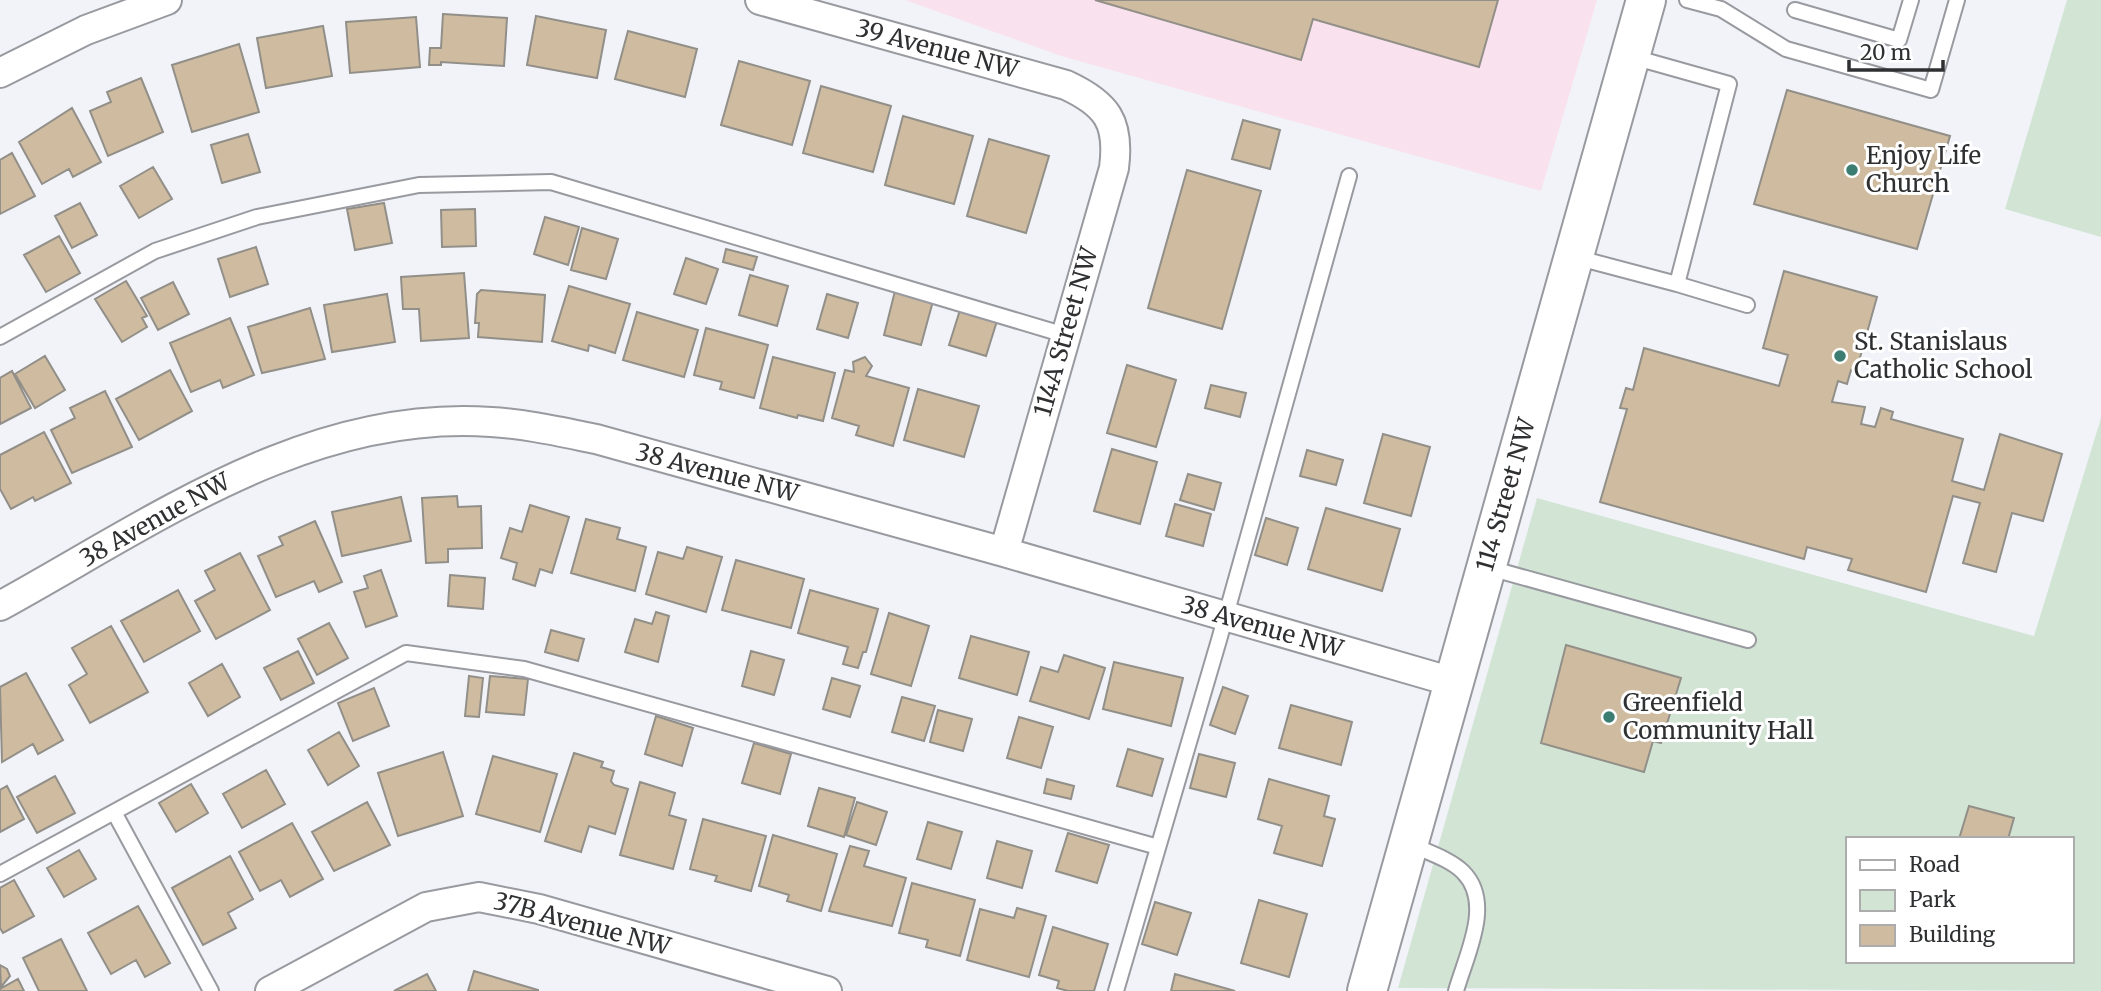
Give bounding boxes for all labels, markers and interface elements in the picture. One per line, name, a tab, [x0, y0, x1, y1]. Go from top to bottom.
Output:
street label: 39 Avenue NW	[853, 12, 1023, 85]
scale bar	[1849, 28, 1944, 72]
text: 20 m	[1860, 39, 1912, 66]
place label: Enjoy Life Church	[1866, 140, 1981, 199]
marker: Enjoy Life Church	[1844, 162, 1860, 178]
street label: 114A Street NW	[1027, 243, 1105, 420]
place label: St. Stanislaus Catholic School	[1854, 326, 2032, 385]
marker: St. Stanislaus Catholic School	[1832, 348, 1848, 364]
street label: 114 Street NW	[1469, 414, 1542, 575]
street label: 38 Avenue NW	[633, 436, 803, 509]
street label: 38 Avenue NW	[74, 465, 236, 574]
street label: 38 Avenue NW	[1178, 589, 1348, 665]
place label: Greenfield Community Hall	[1623, 687, 1814, 746]
marker: Greenfield Community Hall	[1601, 709, 1617, 725]
legend	[1846, 837, 2073, 963]
text: Road	[1909, 851, 1960, 878]
street label: 37B Avenue NW	[490, 885, 675, 962]
text: Park	[1909, 886, 1956, 913]
text: Building	[1909, 921, 1996, 948]

